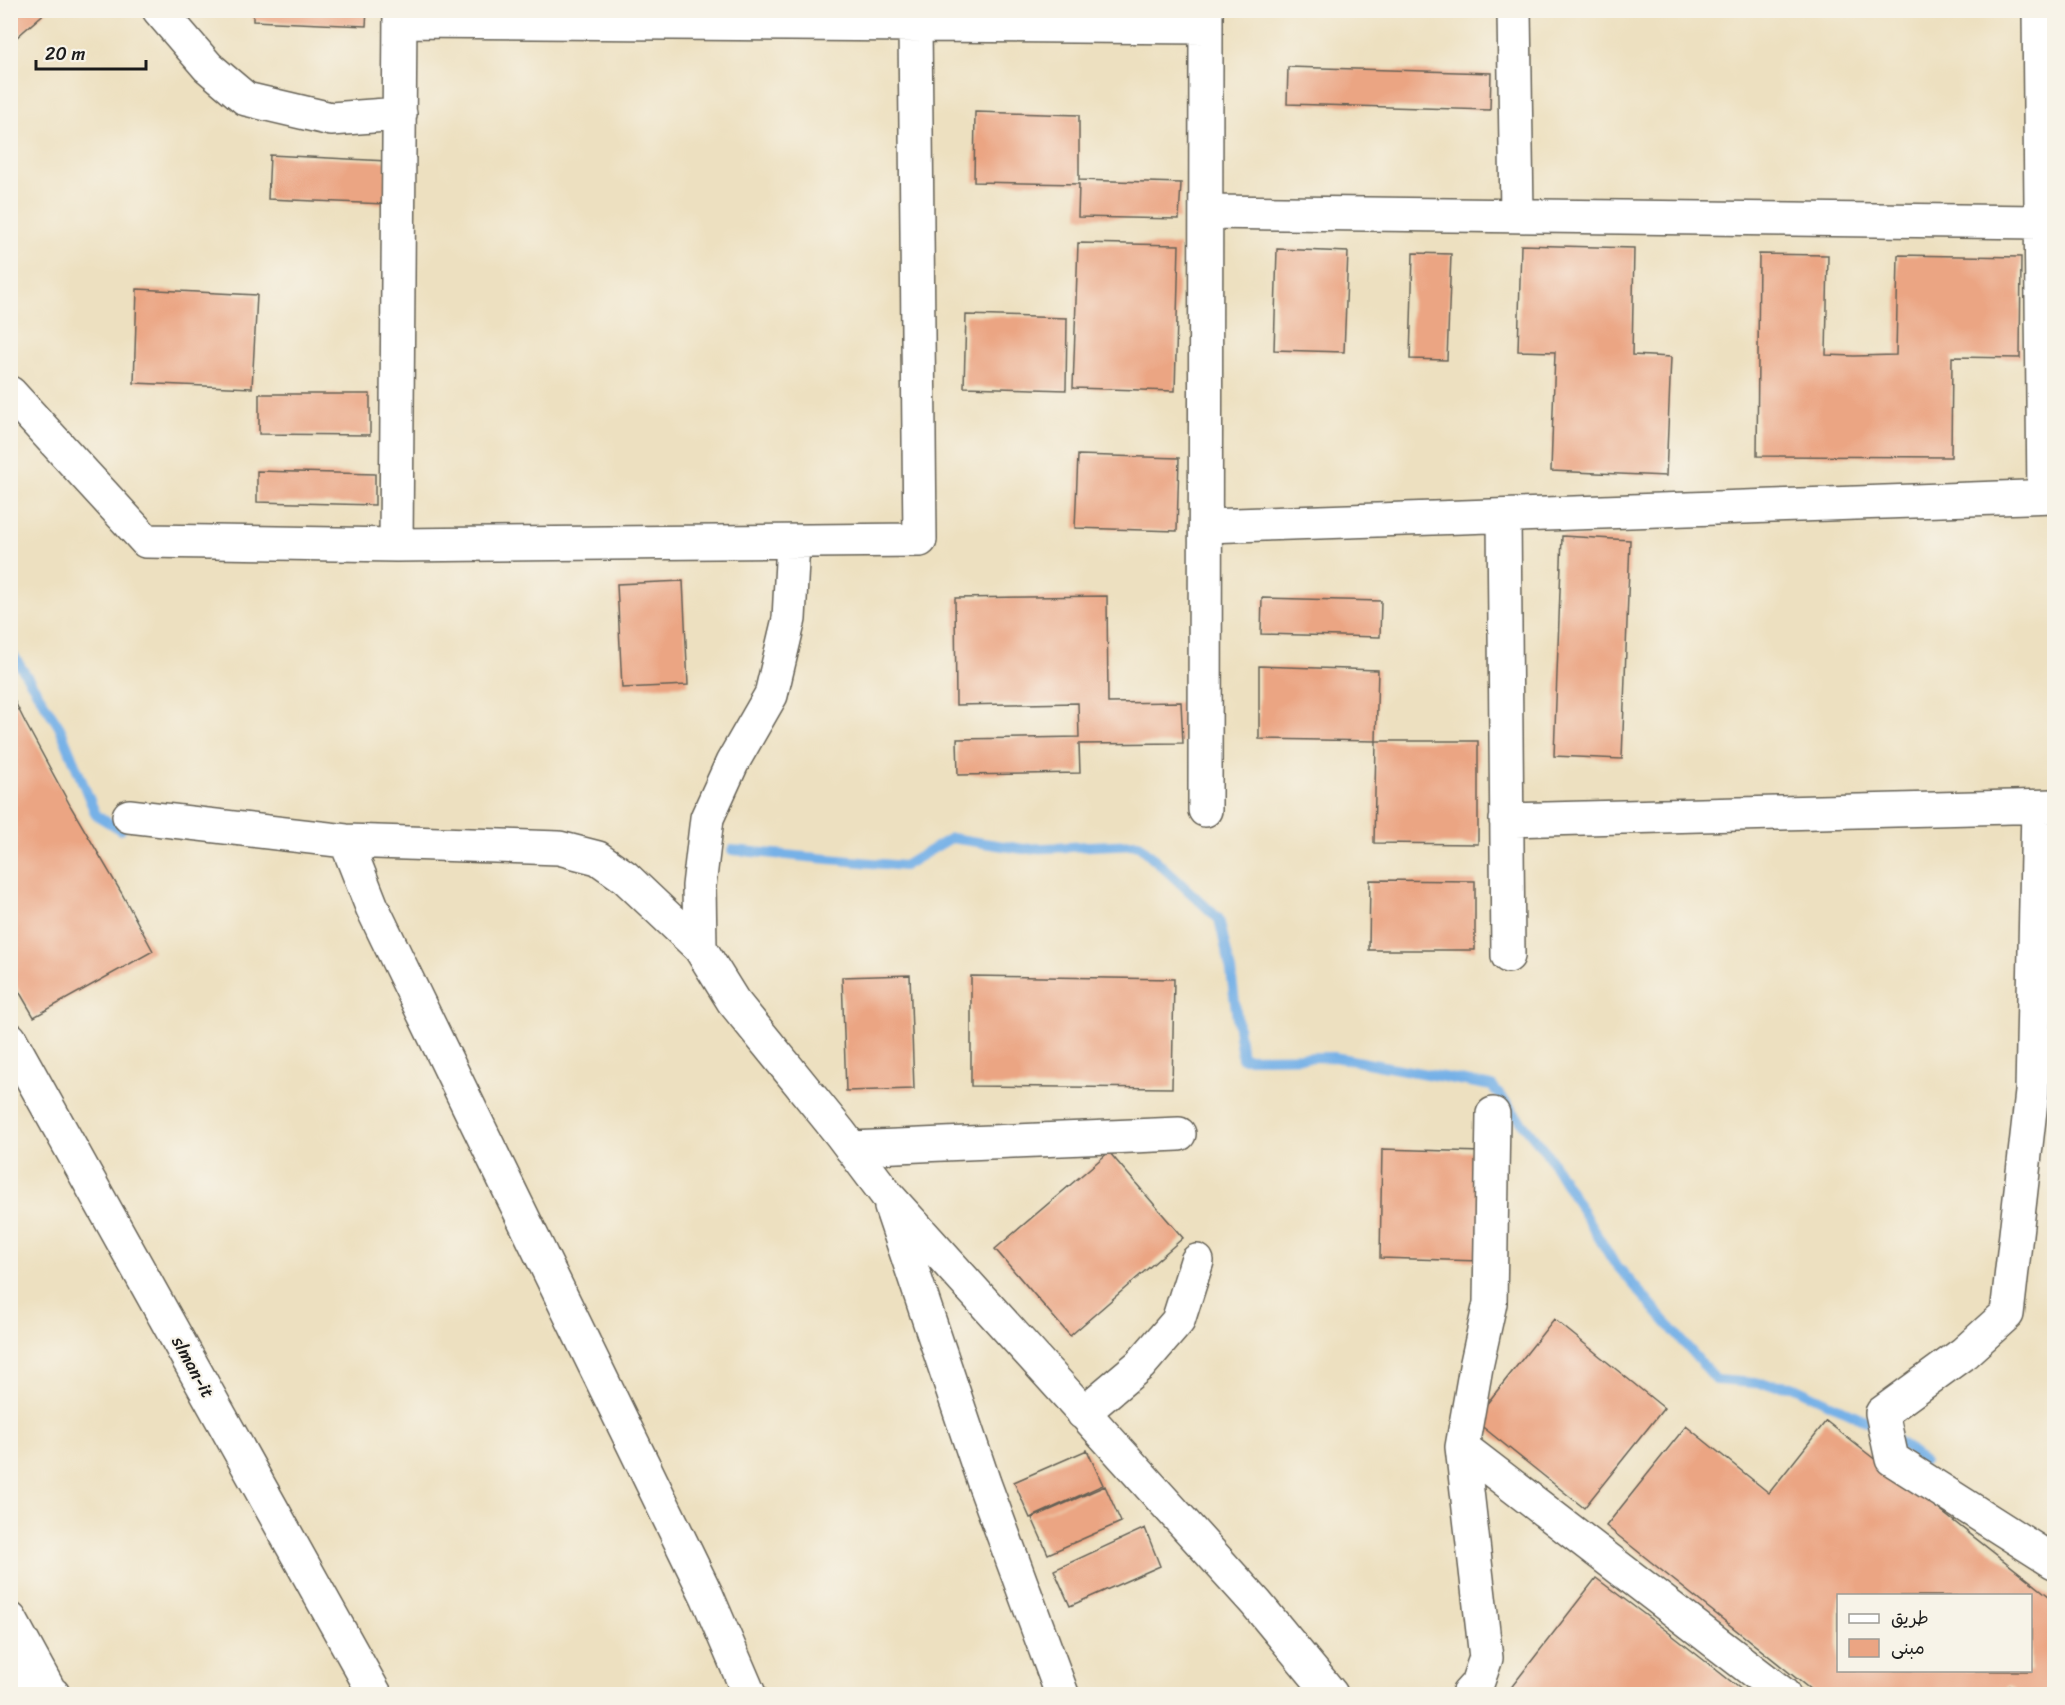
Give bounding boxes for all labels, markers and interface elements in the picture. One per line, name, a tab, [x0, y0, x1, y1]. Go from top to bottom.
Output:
scale bar	[36, 33, 146, 71]
text: 20 m	[45, 38, 85, 70]
street label: slman-it	[162, 1329, 223, 1404]
legend	[1837, 1594, 2032, 1672]
text: طريق	[1891, 1602, 1929, 1634]
text: مبنى	[1891, 1632, 1925, 1664]

